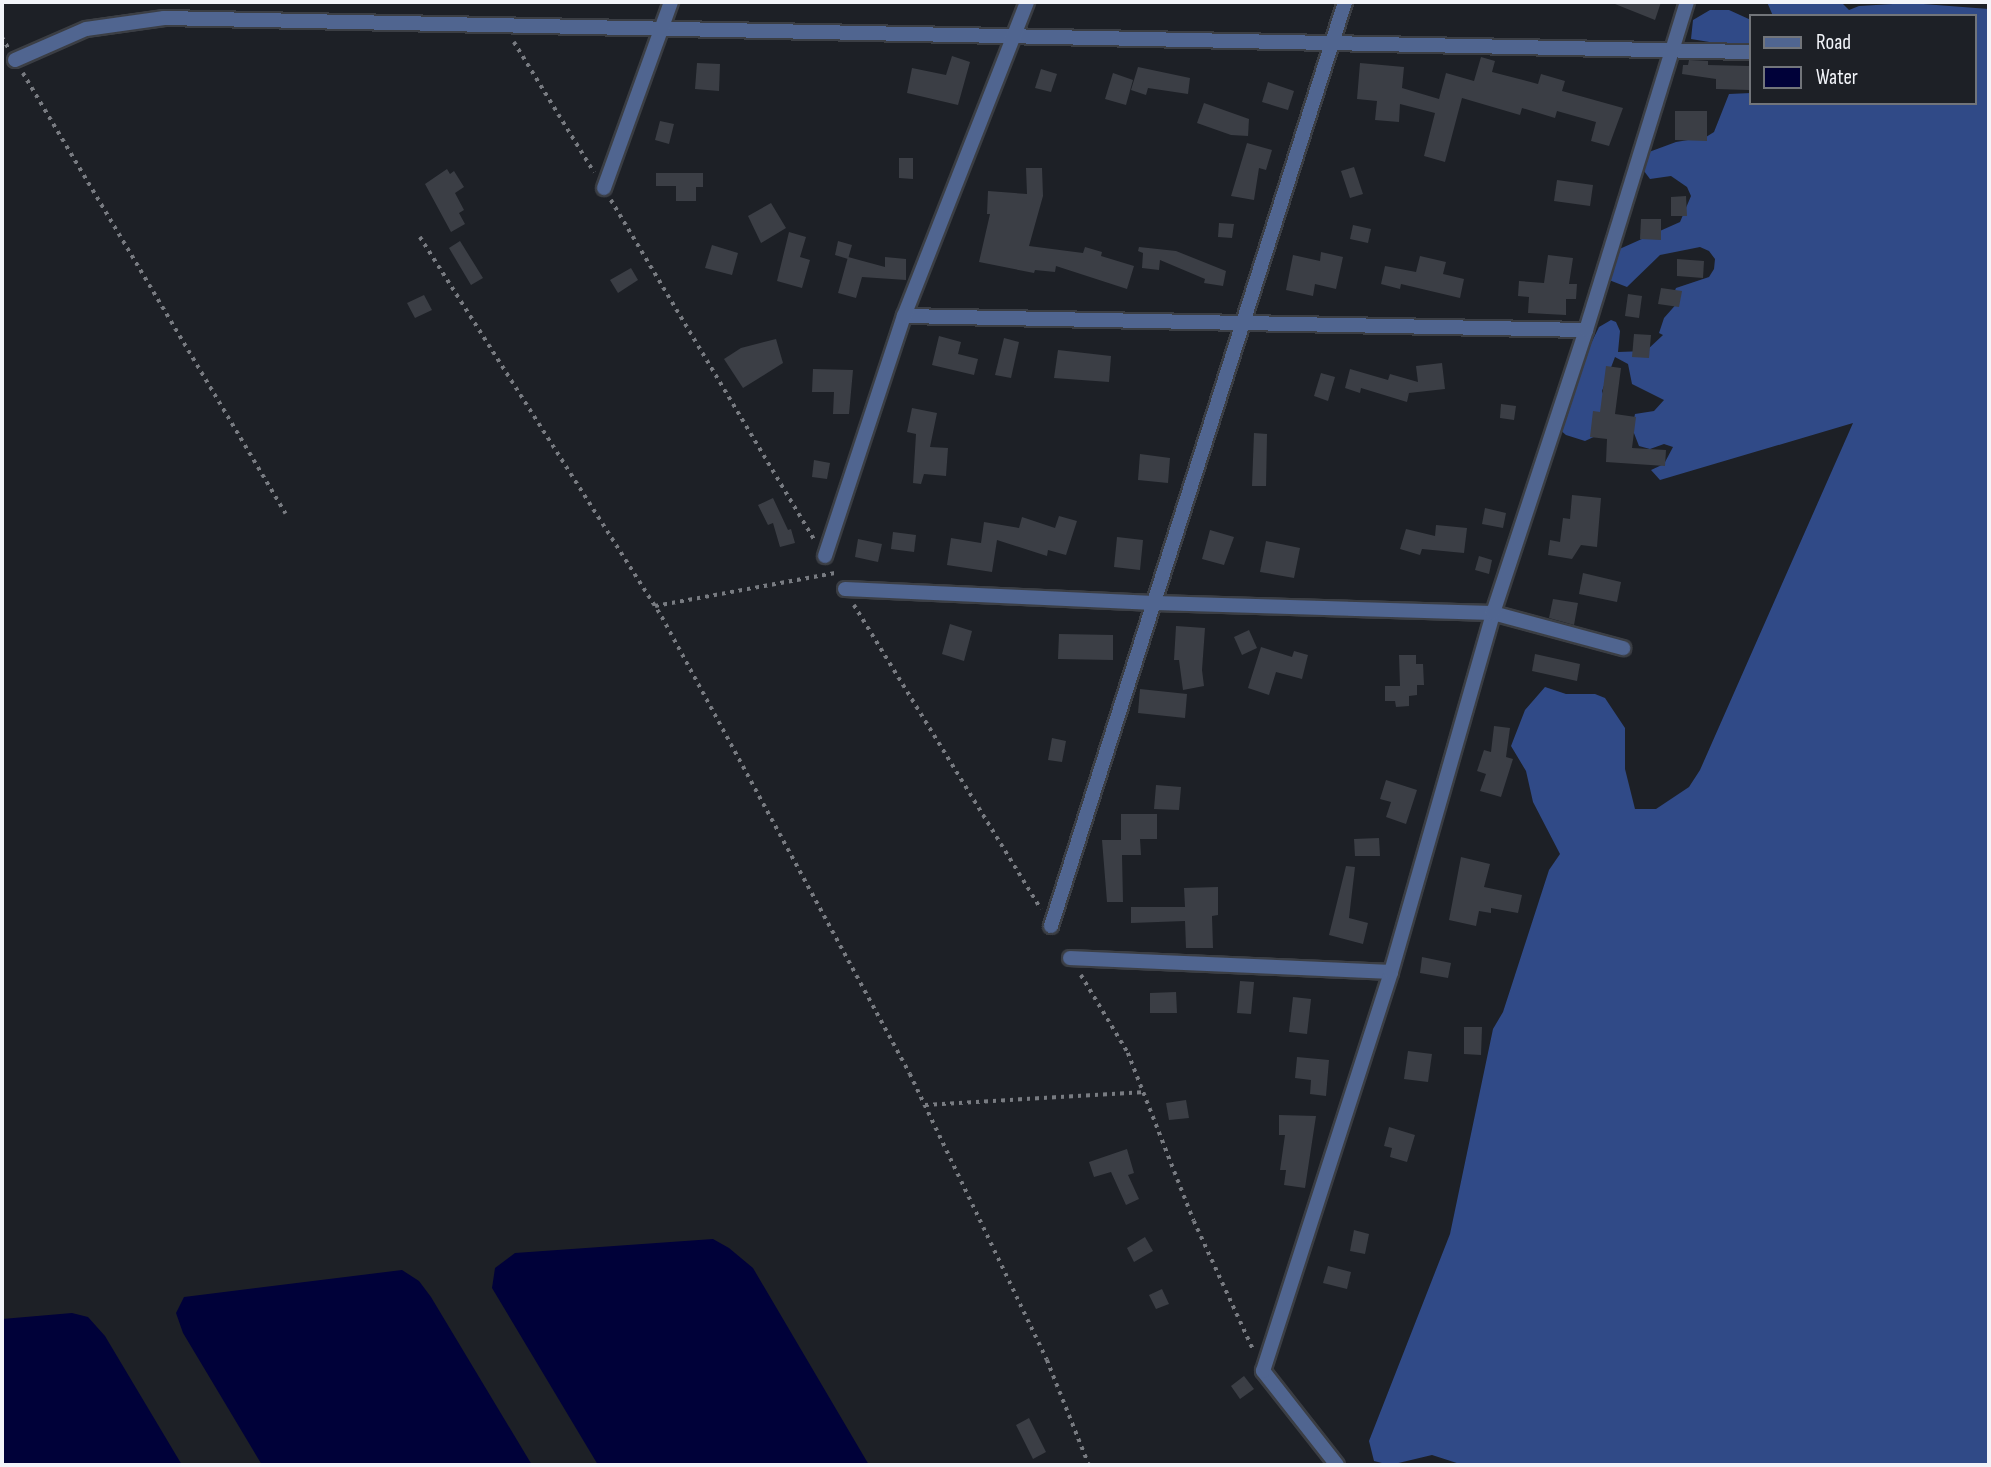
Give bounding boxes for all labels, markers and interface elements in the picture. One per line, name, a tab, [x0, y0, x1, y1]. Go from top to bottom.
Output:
legend	[1750, 14, 1977, 105]
text: Road	[1816, 30, 1851, 55]
text: Water	[1816, 65, 1858, 90]

